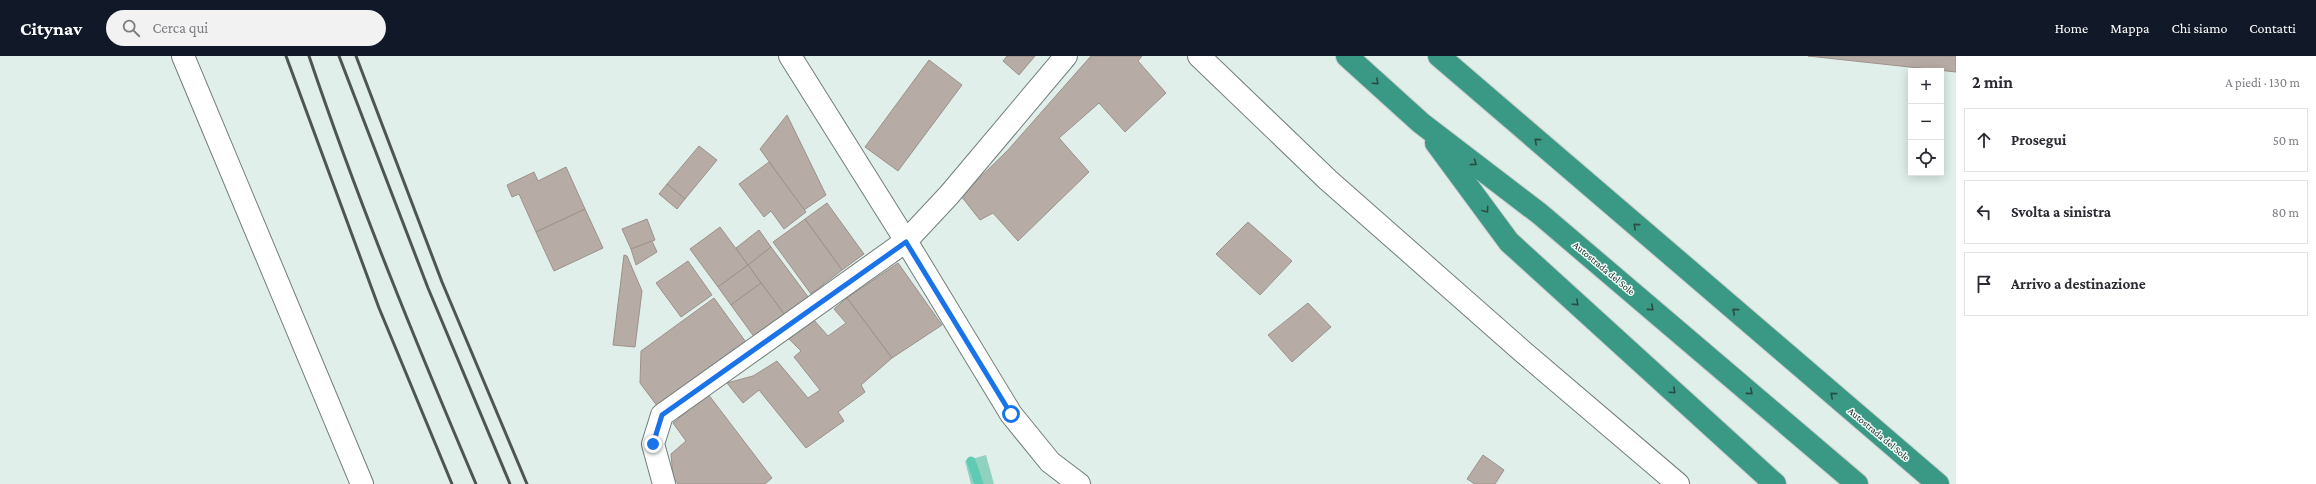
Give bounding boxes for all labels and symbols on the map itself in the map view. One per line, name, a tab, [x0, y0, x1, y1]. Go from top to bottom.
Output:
one-way arrow	[1371, 77, 1379, 85]
one-way arrow	[1535, 139, 1542, 146]
one-way arrow	[1470, 159, 1477, 166]
one-way arrow	[1481, 206, 1488, 213]
one-way arrow	[1633, 224, 1640, 231]
street label: Autostrada del Sole	[1571, 239, 1637, 297]
one-way arrow	[1572, 298, 1579, 305]
one-way arrow	[1646, 303, 1653, 310]
one-way arrow	[1732, 308, 1739, 315]
one-way arrow	[1668, 386, 1675, 393]
one-way arrow	[1745, 388, 1752, 395]
one-way arrow	[1831, 393, 1838, 400]
route start	[1002, 405, 1020, 423]
street label: Autostrada del Sole	[1846, 405, 1912, 463]
route end	[644, 435, 662, 453]

